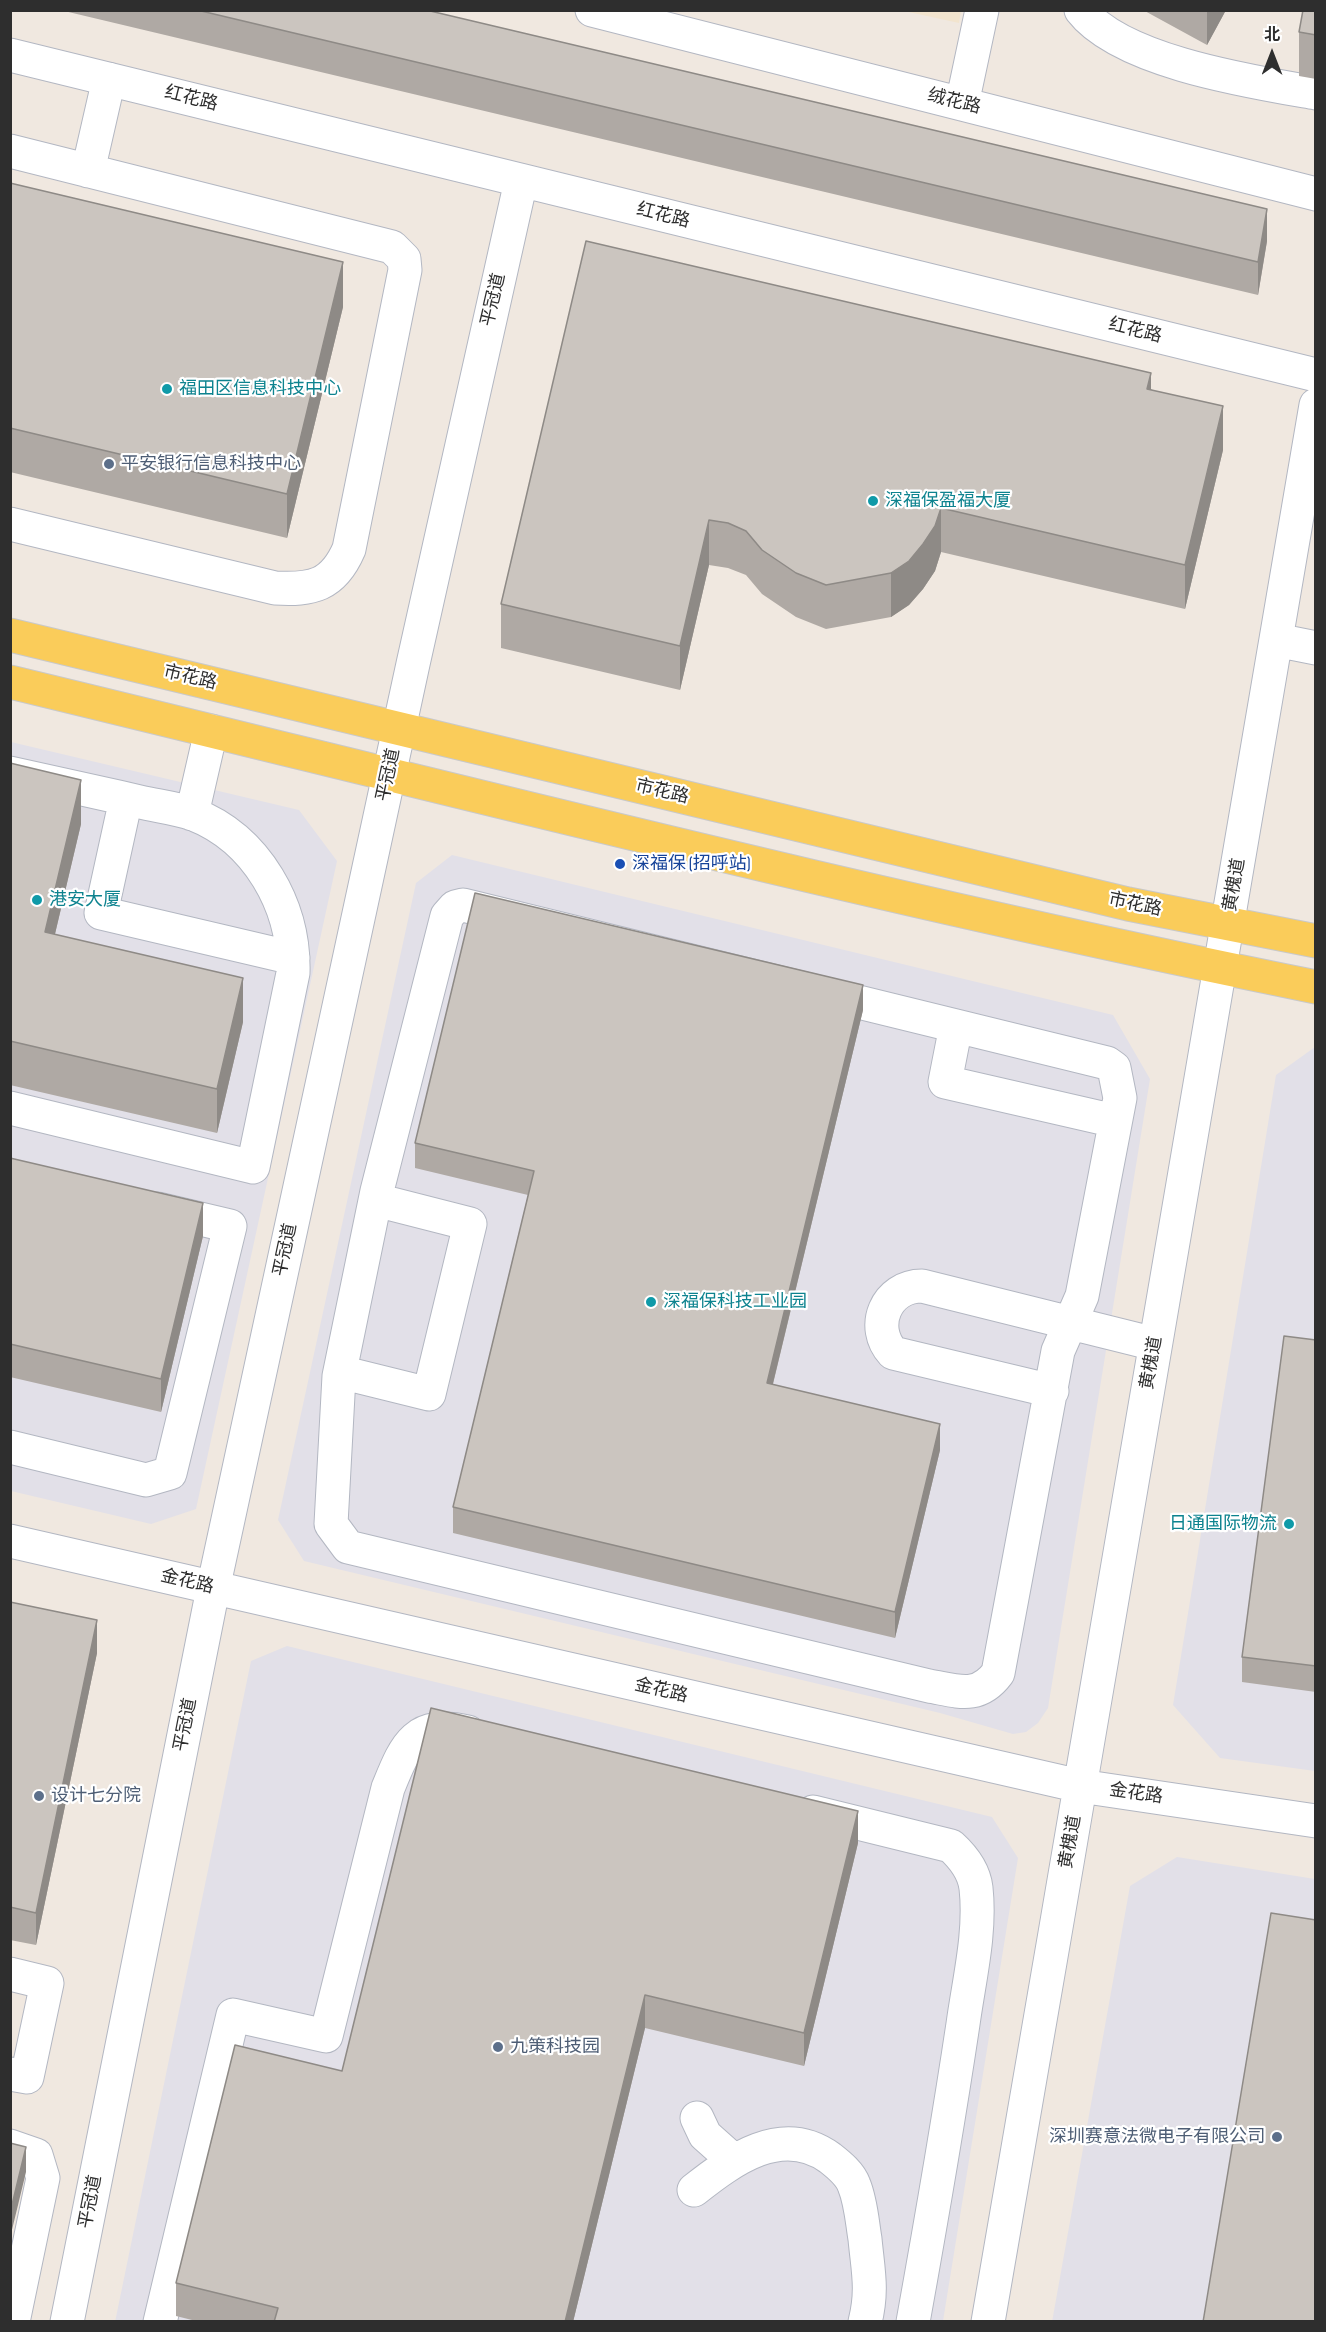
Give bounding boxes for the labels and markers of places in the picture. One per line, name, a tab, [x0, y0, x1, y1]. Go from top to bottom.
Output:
place label: 福田区信息科技中心	[179, 378, 341, 400]
marker: 福田区信息科技中心	[160, 382, 174, 396]
place label: 平安银行信息科技中心	[121, 453, 301, 475]
marker: 平安银行信息科技中心	[102, 457, 116, 471]
place label: 深福保盈福大厦	[885, 490, 1011, 512]
marker: 深福保盈福大厦	[866, 494, 880, 508]
place label: 深福保 (招呼站)	[632, 853, 751, 875]
marker: 深福保 (招呼站)	[613, 857, 627, 871]
place label: 港安大厦	[49, 889, 121, 911]
marker: 港安大厦	[30, 893, 44, 907]
place label: 深福保科技工业园	[663, 1291, 807, 1313]
marker: 深福保科技工业园	[644, 1295, 658, 1309]
place label: 日通国际物流	[1169, 1513, 1277, 1535]
marker: 日通国际物流	[1282, 1517, 1296, 1531]
place label: 设计七分院	[51, 1785, 141, 1807]
marker: 设计七分院	[32, 1789, 46, 1803]
place label: 九策科技园	[510, 2036, 600, 2058]
marker: 九策科技园	[491, 2040, 505, 2054]
place label: 深圳赛意法微电子有限公司	[1049, 2126, 1265, 2148]
marker: 深圳赛意法微电子有限公司	[1270, 2130, 1284, 2144]

